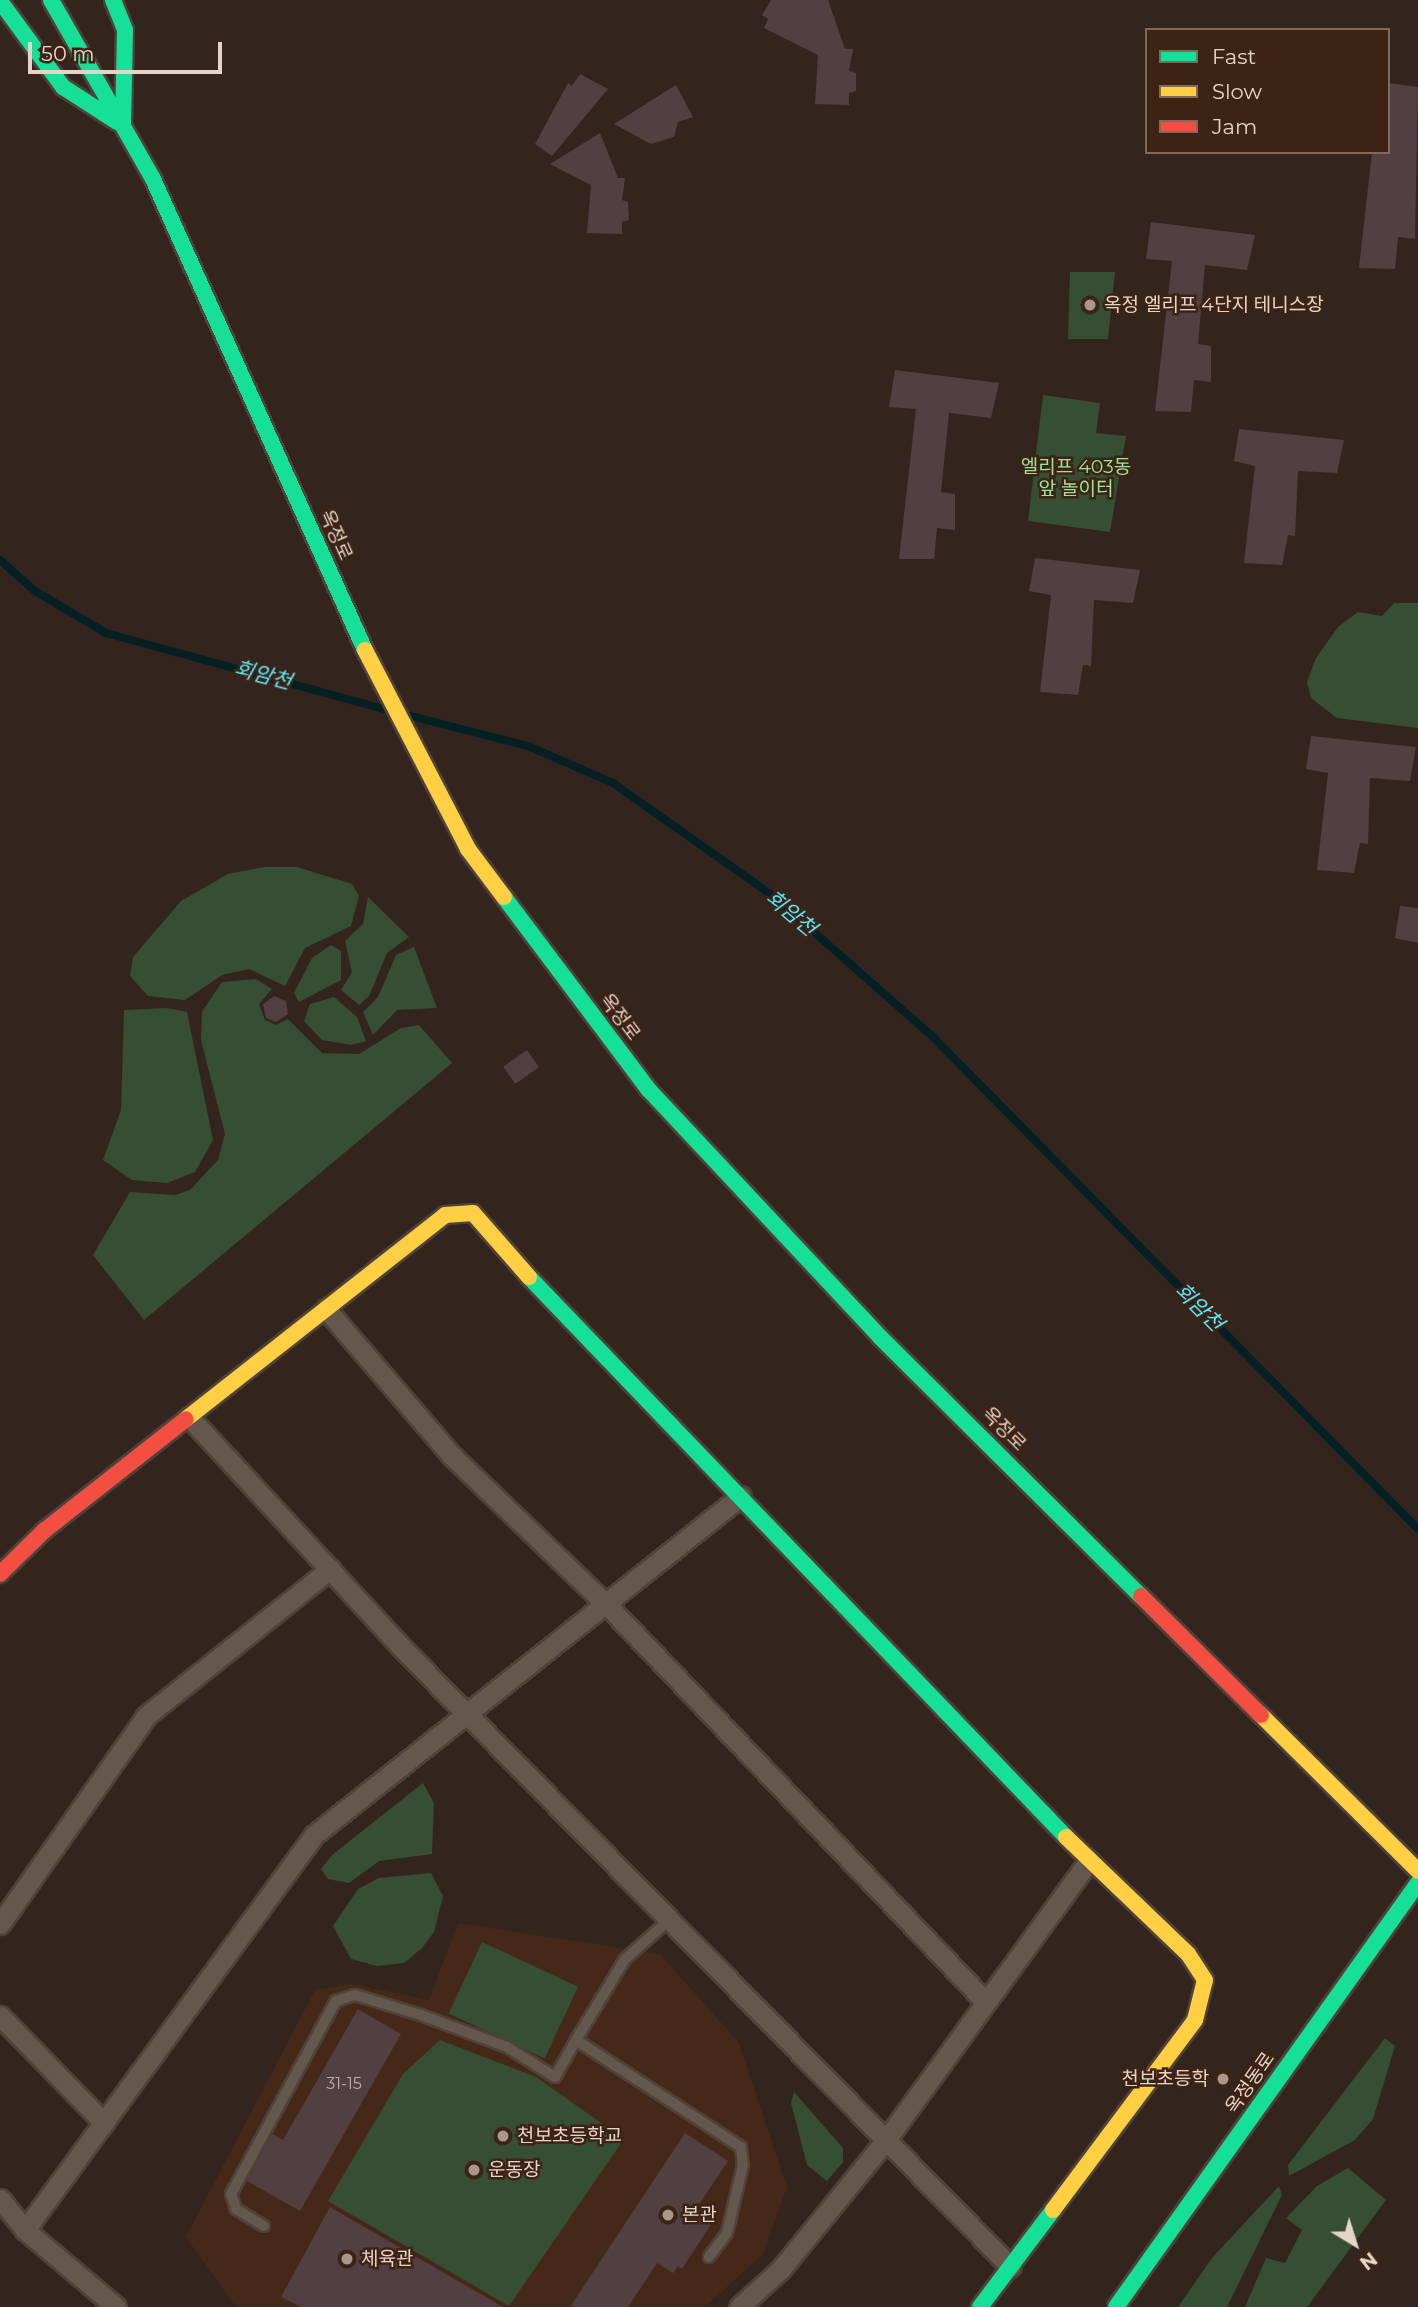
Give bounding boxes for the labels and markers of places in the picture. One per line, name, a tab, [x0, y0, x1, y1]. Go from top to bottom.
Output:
place label: 옥정 엘리프 4단지 테니스장	[1104, 294, 1324, 316]
marker: 옥정 엘리프 4단지 테니스장	[1082, 297, 1098, 313]
place label: 천보초등학	[1122, 2068, 1209, 2090]
marker: 천보초등학	[1215, 2071, 1231, 2087]
place label: 천보초등학교	[517, 2125, 622, 2147]
marker: 천보초등학교	[495, 2128, 511, 2144]
place label: 운동장	[488, 2159, 540, 2181]
marker: 운동장	[466, 2162, 482, 2178]
place label: 본관	[682, 2204, 717, 2226]
marker: 본관	[660, 2207, 676, 2223]
place label: 체육관	[361, 2248, 413, 2270]
marker: 체육관	[339, 2251, 355, 2267]

